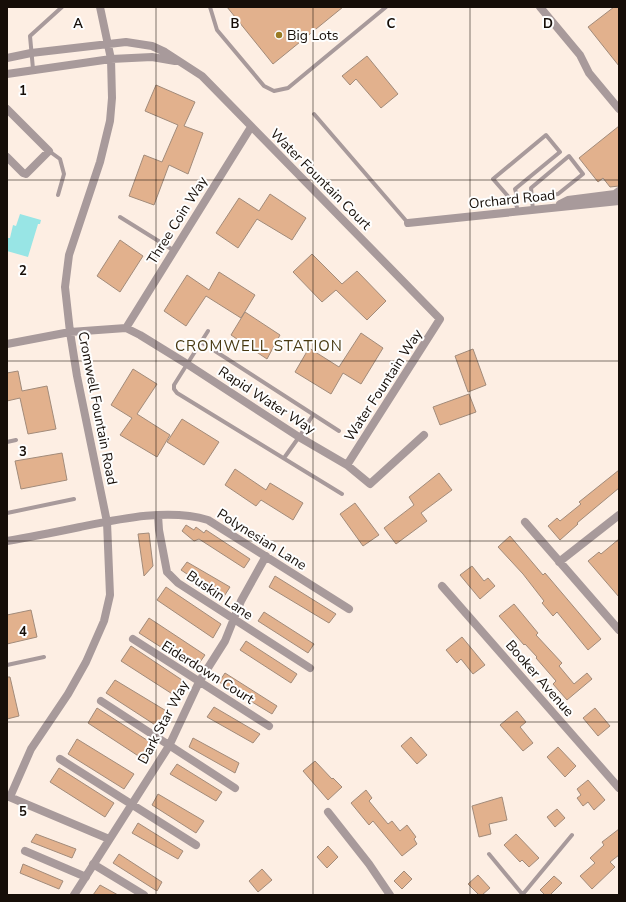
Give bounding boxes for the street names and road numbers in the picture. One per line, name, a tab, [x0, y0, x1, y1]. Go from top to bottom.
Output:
street label: Water Fountain Court	[266, 125, 375, 234]
street label: Three Coin Way	[143, 172, 213, 268]
street label: Orchard Road	[468, 186, 556, 213]
street label: Water Fountain Way	[340, 325, 427, 445]
street label: Cromwell Fountain Road	[73, 330, 122, 486]
street label: Rapid Water Way	[215, 362, 320, 439]
street label: Polynesian Lane	[213, 504, 310, 575]
street label: Buskin Lane	[183, 566, 257, 625]
street label: Eiderdown Court	[158, 636, 258, 709]
street label: Booker Avenue	[501, 636, 578, 721]
street label: Dark Star Way	[133, 676, 194, 767]

